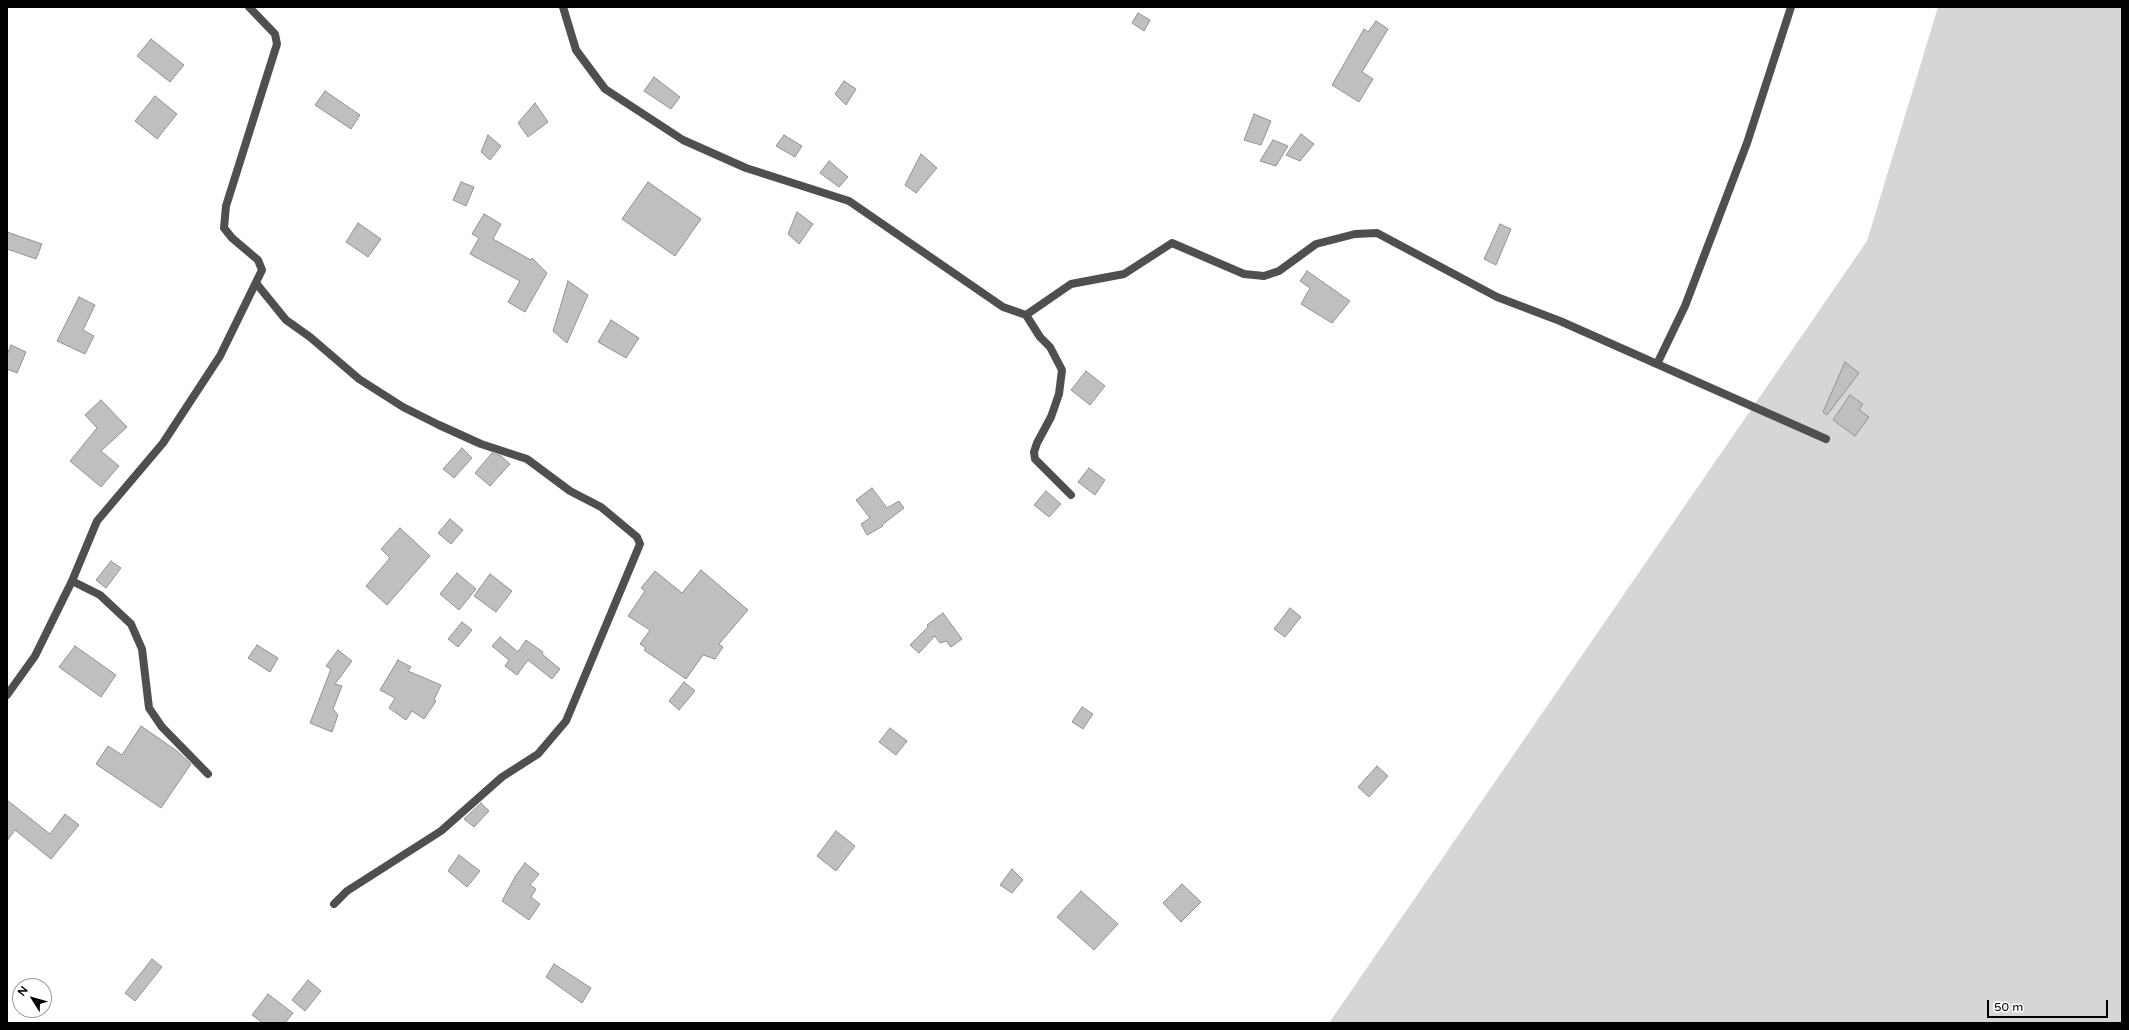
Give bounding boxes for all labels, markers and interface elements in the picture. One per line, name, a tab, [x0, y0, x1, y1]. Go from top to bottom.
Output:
north arrow	[12, 978, 52, 1018]
text: N	[15, 984, 31, 999]
scale bar	[1989, 992, 2110, 1018]
text: 50 m	[1994, 1000, 2023, 1014]

